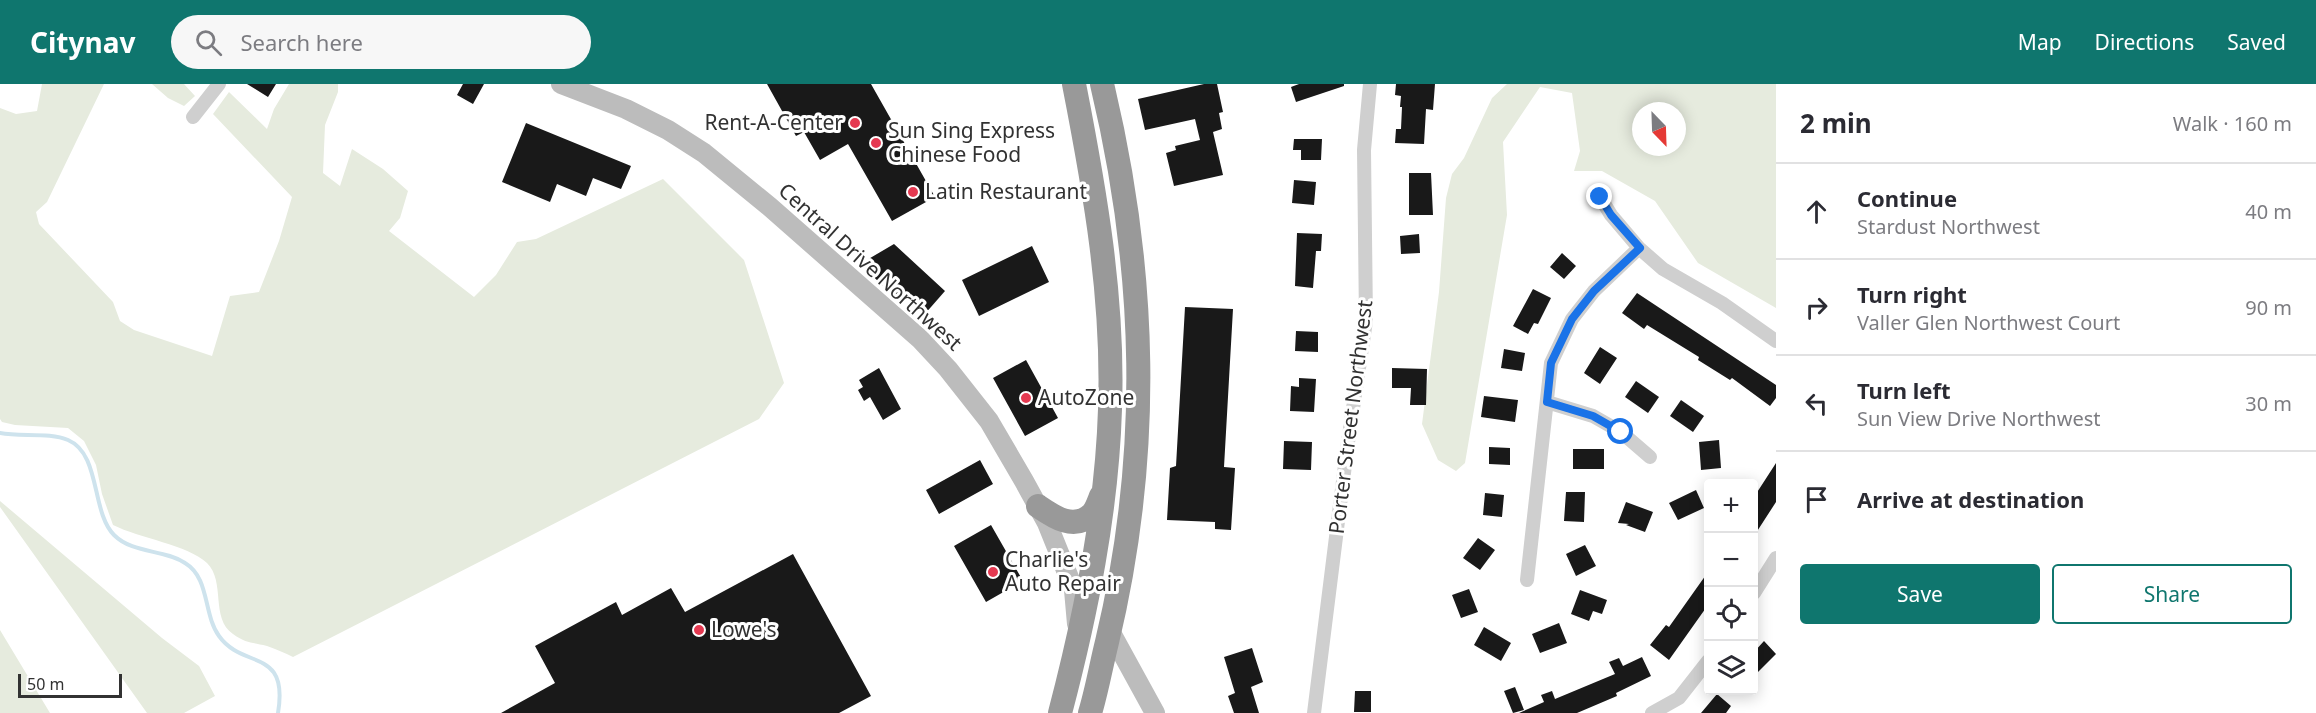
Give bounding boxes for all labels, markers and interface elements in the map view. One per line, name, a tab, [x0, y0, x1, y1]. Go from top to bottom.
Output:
search box	[171, 15, 591, 69]
text: Citynav	[30, 23, 135, 61]
icon: search	[192, 26, 225, 59]
text: Search here	[240, 27, 363, 57]
text: Map	[2018, 28, 2062, 56]
text: Directions	[2095, 28, 2194, 56]
text: Saved	[2227, 28, 2286, 56]
north arrow	[1632, 102, 1686, 156]
text: 2 min	[1800, 105, 1872, 141]
place label: Rent-A-Center	[704, 108, 843, 136]
text: Walk · 160 m	[2173, 110, 2292, 137]
marker: Rent-A-Center	[848, 116, 862, 130]
place label: Sun Sing Express Chinese Food	[888, 116, 1055, 168]
marker: Sun Sing Express Chinese Food	[869, 136, 883, 150]
street label: Central Drive Northwest	[773, 176, 969, 357]
place label: Latin Restaurant	[925, 177, 1088, 205]
route end	[1586, 183, 1612, 209]
text: Continue	[1857, 183, 1957, 213]
marker: Latin Restaurant	[906, 185, 920, 199]
icon: ahead	[1800, 195, 1833, 228]
text: 40 m	[2245, 198, 2292, 225]
text: Stardust Northwest	[1857, 213, 2040, 240]
text: Turn right	[1857, 279, 1967, 309]
icon: right	[1800, 291, 1833, 324]
text: 90 m	[2245, 294, 2292, 321]
street label: Porter Street Northwest	[1322, 298, 1378, 536]
text: Valler Glen Northwest Court	[1857, 309, 2120, 336]
text: Turn left	[1857, 375, 1951, 405]
place label: AutoZone	[1038, 383, 1134, 411]
icon: left	[1800, 387, 1833, 420]
text: 30 m	[2245, 390, 2292, 417]
marker: AutoZone	[1019, 391, 1033, 405]
text: Sun View Drive Northwest	[1857, 405, 2100, 432]
route start	[1607, 418, 1633, 444]
map controls	[1704, 479, 1758, 695]
button: +	[1704, 479, 1758, 533]
icon: arrive	[1800, 483, 1833, 516]
text: Arrive at destination	[1857, 484, 2084, 514]
button: −	[1704, 533, 1758, 587]
place label: Charlie's Auto Repair	[1005, 545, 1121, 597]
button: Save	[1800, 564, 2040, 624]
button: Share	[2052, 564, 2292, 624]
marker: Charlie's Auto Repair	[986, 565, 1000, 579]
button: locate	[1704, 587, 1758, 641]
place label: Lowe's	[711, 615, 777, 643]
marker: Lowe's	[692, 623, 706, 637]
button: layers	[1704, 641, 1758, 695]
scale bar	[18, 671, 122, 698]
text: 50 m	[27, 673, 64, 695]

